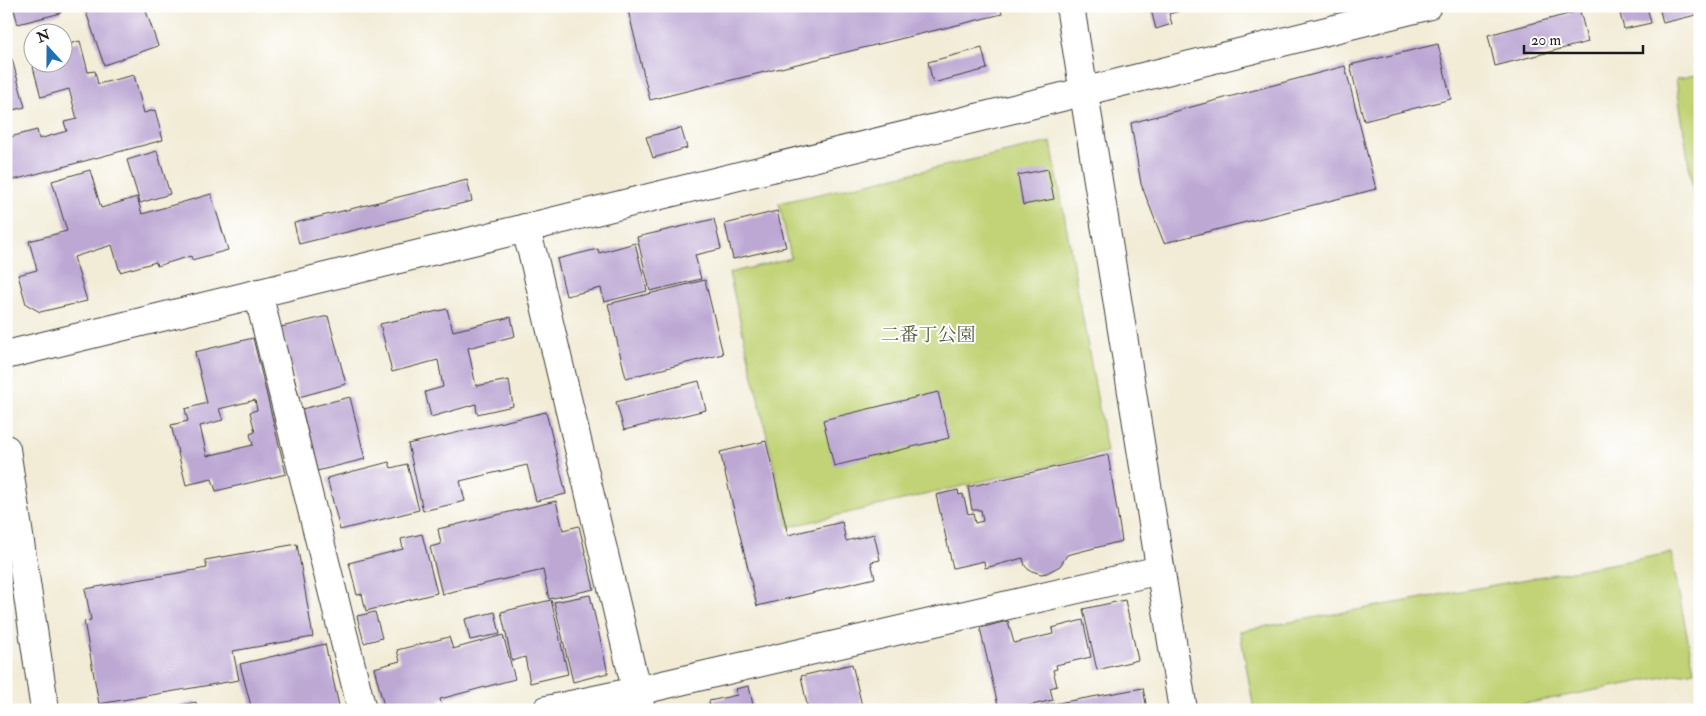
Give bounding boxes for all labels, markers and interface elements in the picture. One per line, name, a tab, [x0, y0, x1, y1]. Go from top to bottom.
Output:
north arrow	[22, 22, 72, 72]
scale bar	[1524, 22, 1642, 54]
text: N	[34, 26, 53, 47]
text: 20 m	[1531, 31, 1561, 50]
park label: 二番丁公園	[880, 323, 976, 347]

